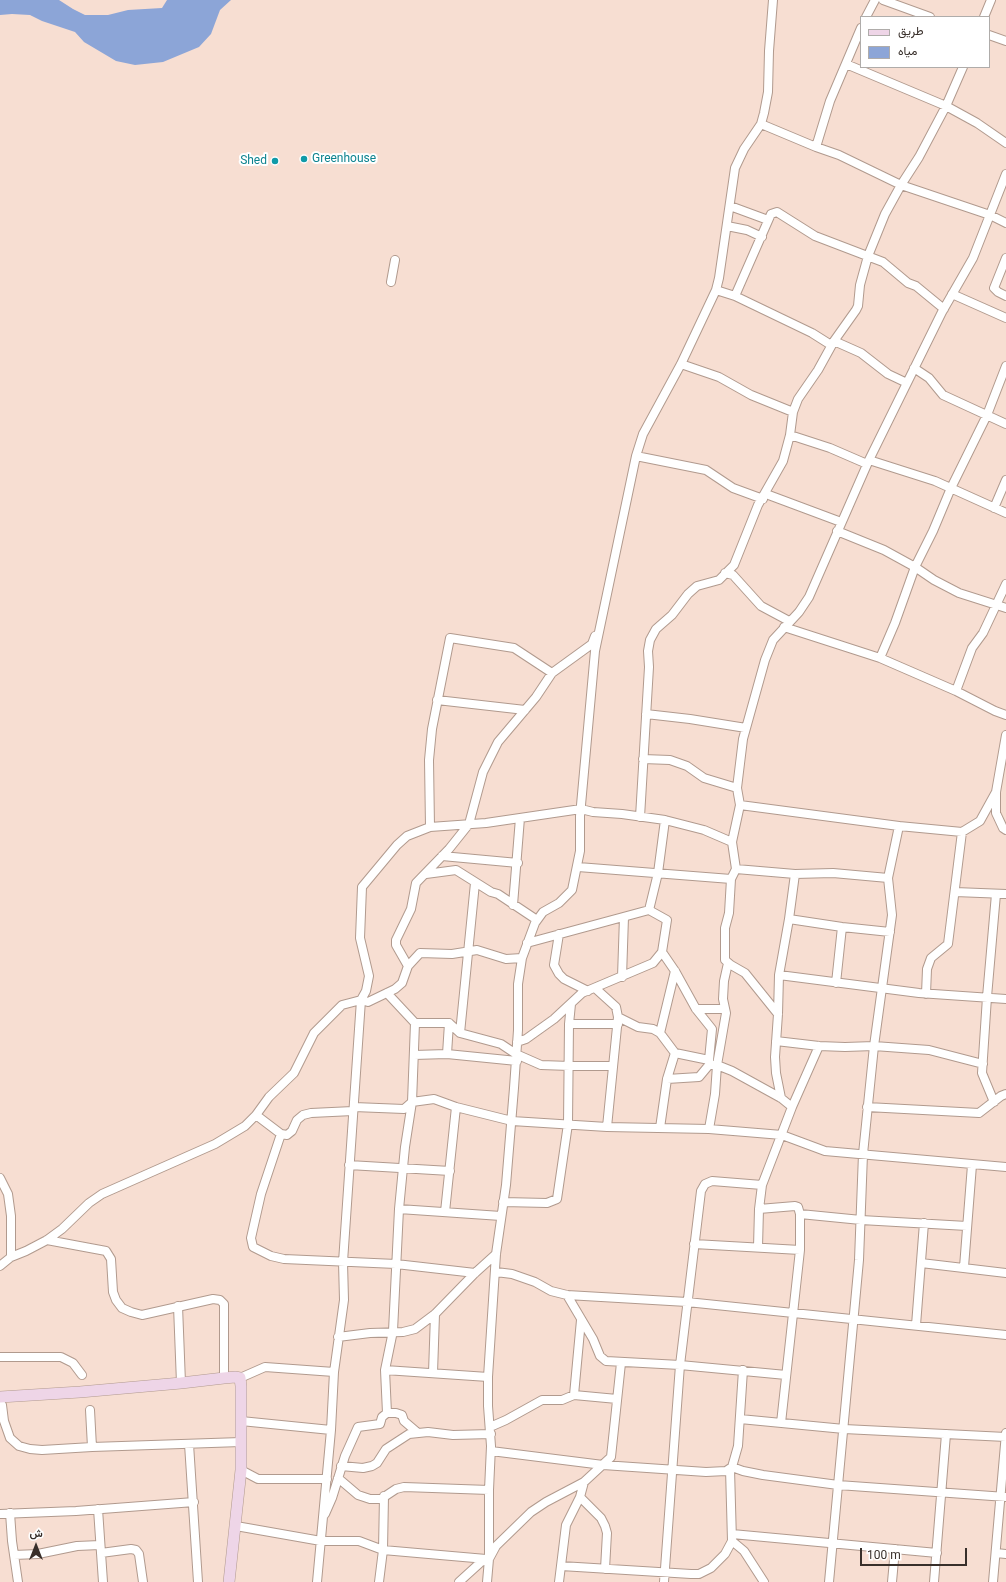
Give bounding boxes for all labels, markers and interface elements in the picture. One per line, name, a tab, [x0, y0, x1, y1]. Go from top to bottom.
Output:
legend	[860, 16, 990, 68]
text: طريق	[898, 24, 923, 38]
text: مياه	[898, 44, 917, 58]
place label: Greenhouse	[312, 152, 376, 166]
place label: Shed	[240, 154, 267, 168]
marker: Greenhouse	[299, 154, 309, 164]
marker: Shed	[270, 156, 280, 166]
north arrow	[16, 1526, 56, 1566]
text: ش	[29, 1527, 43, 1540]
scale bar	[862, 1540, 969, 1566]
text: 100 m	[867, 1548, 901, 1562]

